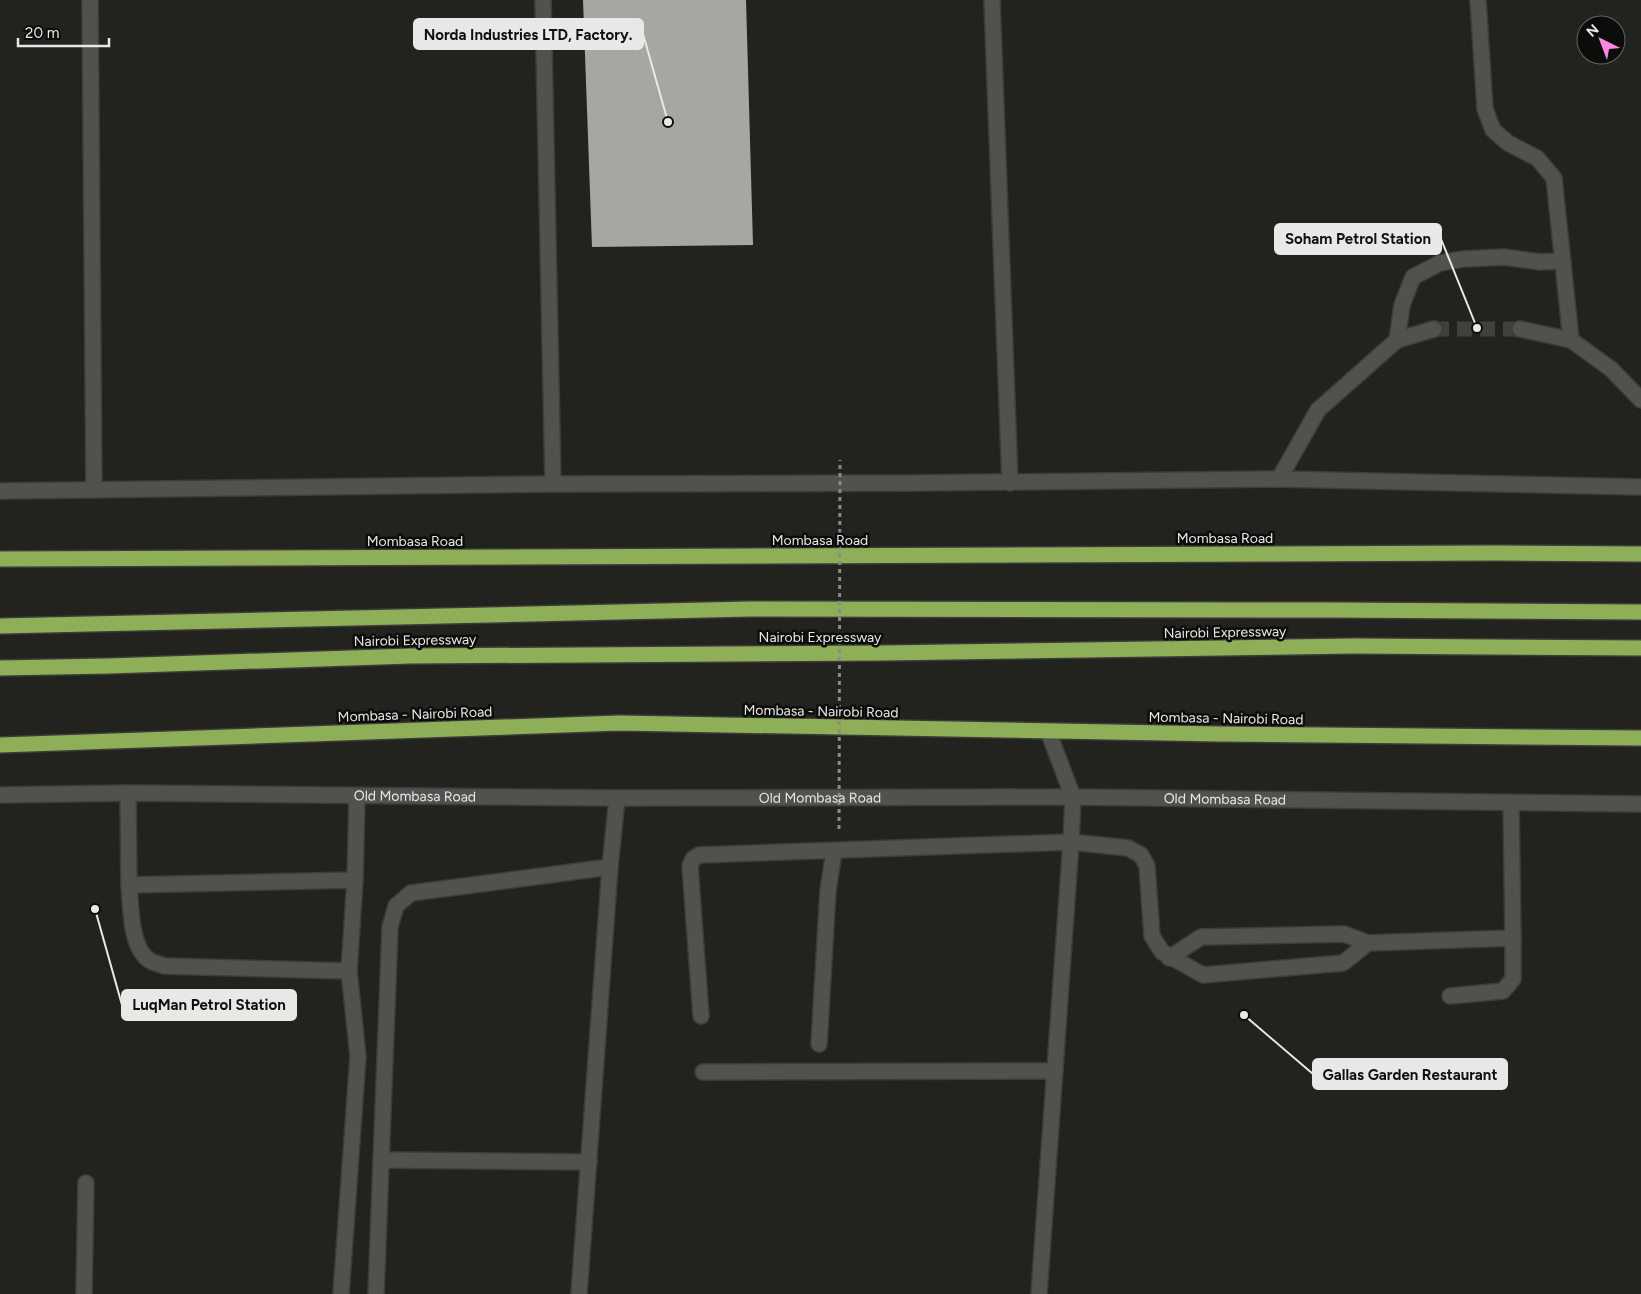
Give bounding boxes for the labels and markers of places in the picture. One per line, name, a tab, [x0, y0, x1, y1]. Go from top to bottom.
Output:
callout: Norda Industries LTD, Factory.	[414, 19, 643, 49]
callout: Soham Petrol Station	[1275, 224, 1441, 254]
callout: LuqMan Petrol Station	[122, 990, 296, 1020]
callout: Gallas Garden Restaurant	[1313, 1059, 1507, 1089]

